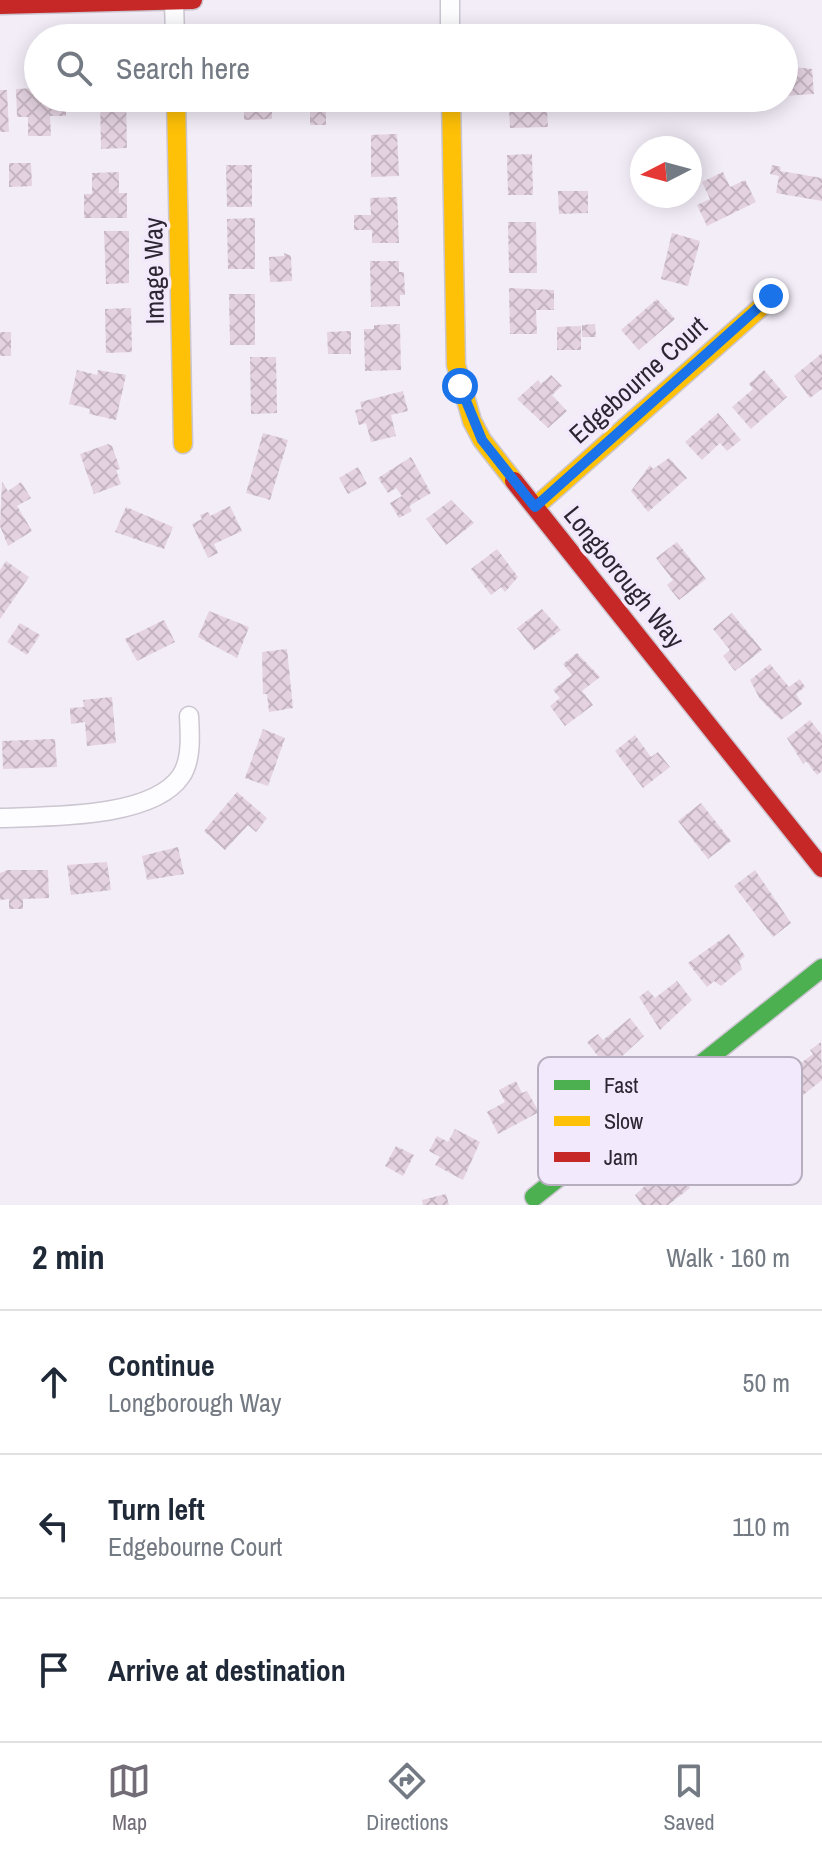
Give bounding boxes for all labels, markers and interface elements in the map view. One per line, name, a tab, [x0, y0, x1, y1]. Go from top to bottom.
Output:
search box	[24, 24, 798, 112]
icon: search	[52, 46, 96, 90]
text: Search here	[116, 48, 250, 88]
north arrow	[630, 136, 702, 208]
street label: Image Way	[135, 217, 172, 325]
route end	[753, 278, 789, 314]
street label: Edgebourne Court	[561, 308, 714, 451]
route start	[442, 368, 478, 404]
street label: Longborough Way	[556, 498, 693, 655]
legend	[538, 1057, 802, 1185]
text: Fast	[604, 1070, 638, 1100]
text: Slow	[604, 1106, 643, 1136]
text: Jam	[604, 1142, 638, 1172]
text: 2 min	[32, 1234, 105, 1280]
text: Walk · 160 m	[666, 1240, 790, 1275]
text: Continue	[108, 1345, 215, 1385]
icon: ahead	[32, 1360, 76, 1404]
text: 50 m	[743, 1365, 790, 1400]
text: Longborough Way	[108, 1385, 281, 1420]
text: Turn left	[108, 1489, 205, 1529]
icon: left	[32, 1504, 76, 1548]
text: 110 m	[732, 1509, 790, 1544]
text: Edgebourne Court	[108, 1529, 282, 1564]
icon: arrive	[32, 1648, 76, 1692]
text: Arrive at destination	[108, 1650, 346, 1690]
tab: Map	[107, 1759, 151, 1837]
tab: Directions	[366, 1759, 449, 1837]
tab: Saved	[663, 1759, 715, 1837]

